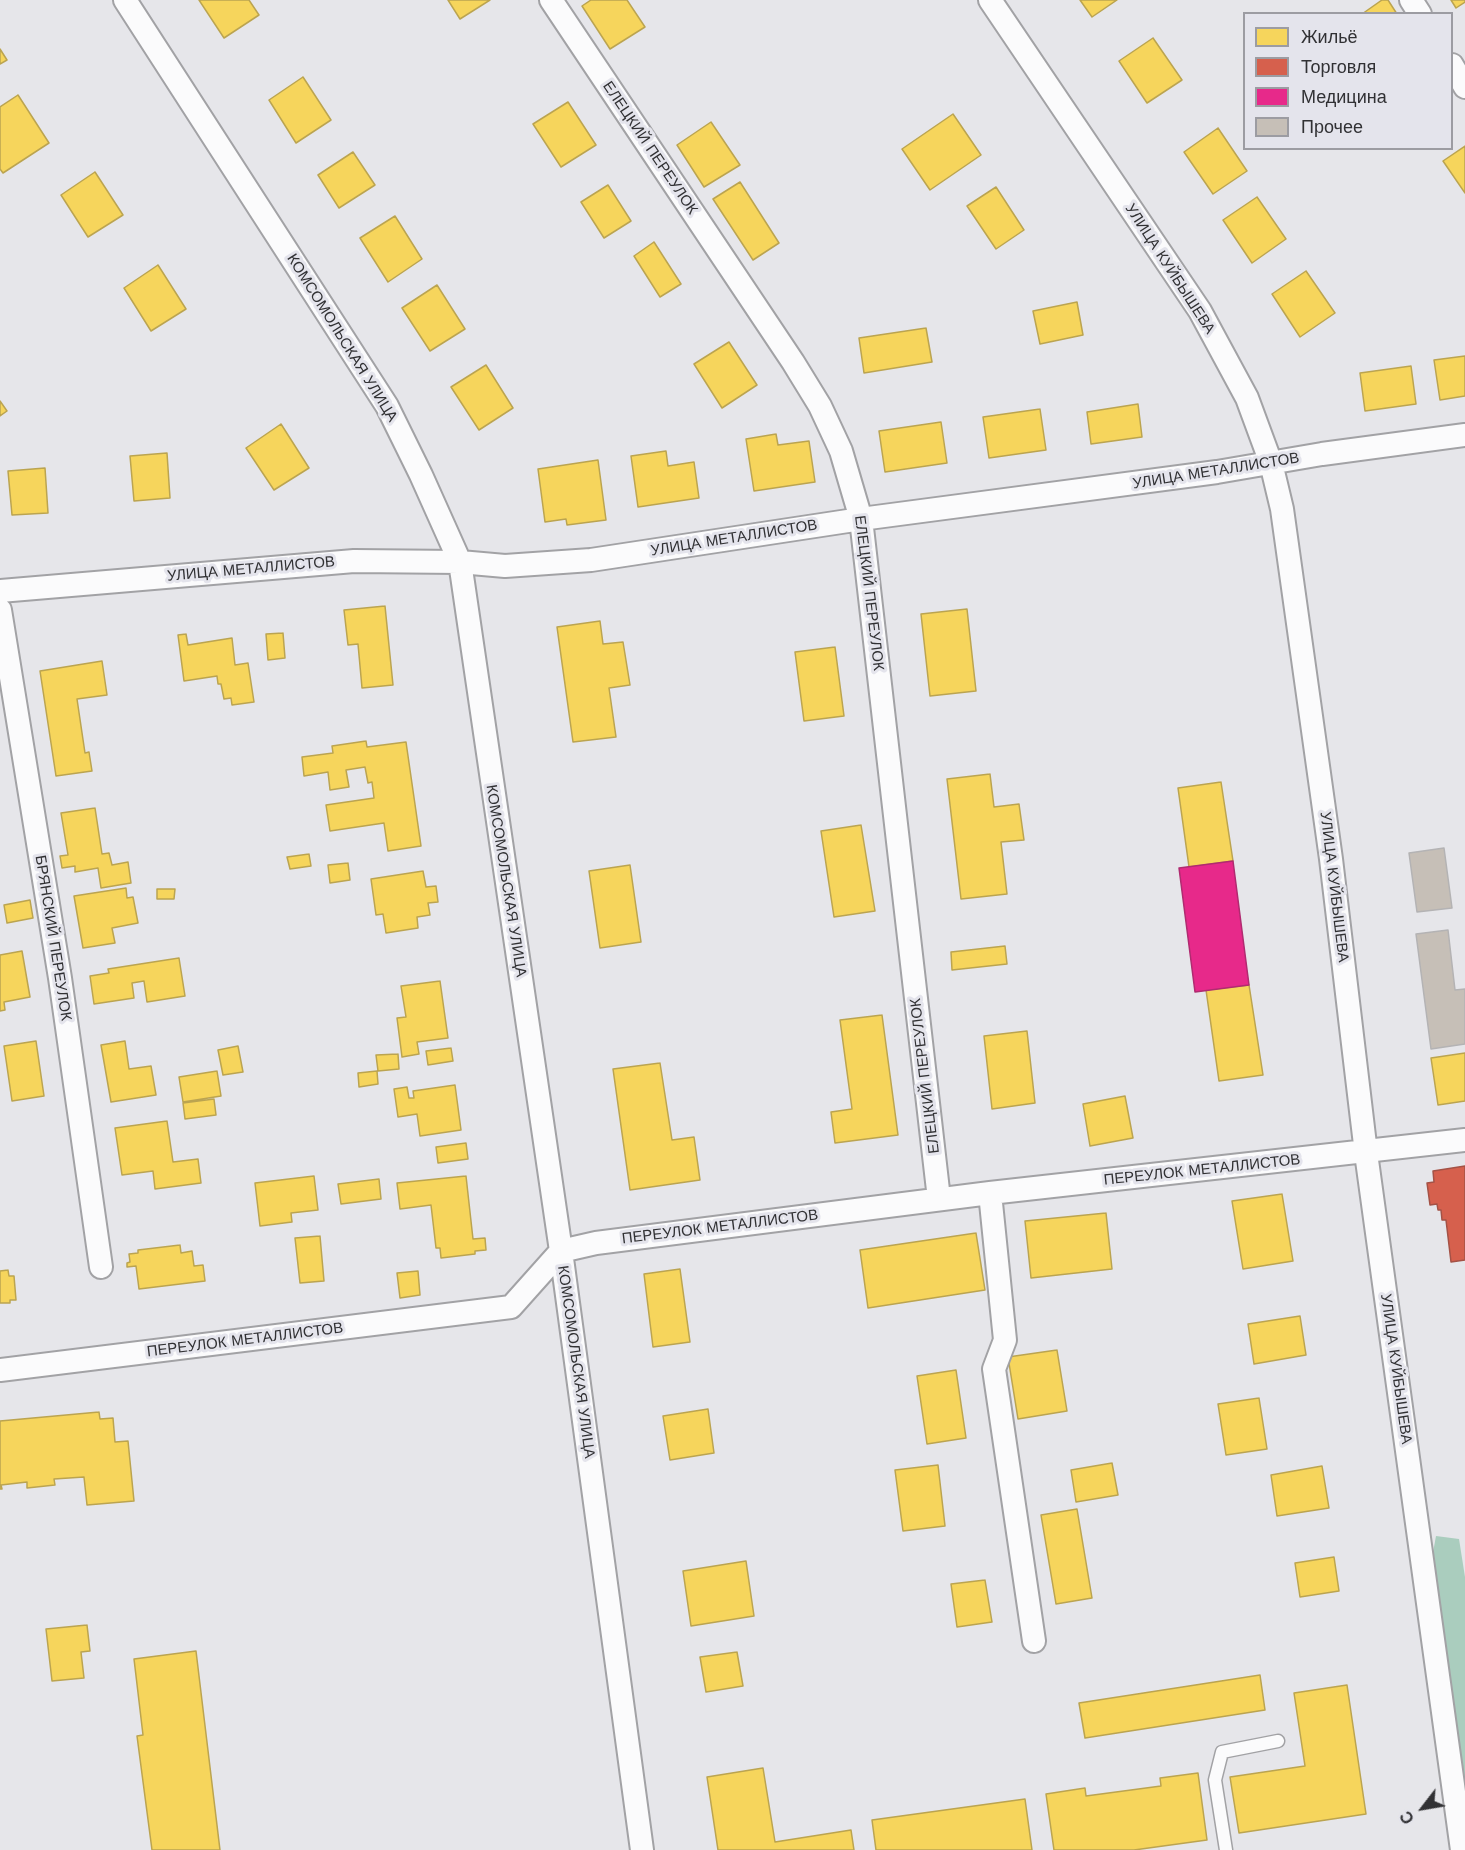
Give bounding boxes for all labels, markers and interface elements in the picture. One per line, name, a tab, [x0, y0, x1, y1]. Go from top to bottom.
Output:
legend	[1243, 12, 1453, 150]
text: Жильё	[1301, 26, 1358, 47]
text: Торговля	[1301, 56, 1376, 77]
street label: ЕЛЕЦКИЙ ПЕРЕУЛОК	[599, 78, 701, 218]
text: Медицина	[1301, 86, 1387, 107]
text: Прочее	[1301, 116, 1363, 137]
street label: УЛИЦА КУЙБЫШЕВА	[1121, 201, 1219, 337]
street label: КОМСОМОЛЬСКАЯ УЛИЦА	[283, 251, 401, 425]
street label: УЛИЦА МЕТАЛЛИСТОВ	[1131, 449, 1301, 493]
street label: ЕЛЕЦКИЙ ПЕРЕУЛОК	[851, 514, 887, 672]
street label: УЛИЦА МЕТАЛЛИСТОВ	[649, 516, 819, 560]
street label: УЛИЦА МЕТАЛЛИСТОВ	[166, 553, 336, 585]
street label: КОМСОМОЛЬСКАЯ УЛИЦА	[482, 784, 530, 978]
street label: УЛИЦА КУЙБЫШЕВА	[1316, 811, 1352, 963]
street label: БРЯНСКИЙ ПЕРЕУЛОК	[31, 854, 75, 1022]
street label: ЕЛЕЦКИЙ ПЕРЕУЛОК	[907, 997, 943, 1155]
street label: ПЕРЕУЛОК МЕТАЛЛИСТОВ	[1103, 1151, 1301, 1189]
street label: ПЕРЕУЛОК МЕТАЛЛИСТОВ	[621, 1206, 819, 1248]
street label: КОМСОМОЛЬСКАЯ УЛИЦА	[554, 1264, 598, 1460]
street label: УЛИЦА КУЙБЫШЕВА	[1377, 1293, 1415, 1445]
street label: ПЕРЕУЛОК МЕТАЛЛИСТОВ	[146, 1319, 344, 1361]
north arrow	[1393, 1778, 1453, 1838]
text: С	[1396, 1808, 1418, 1827]

